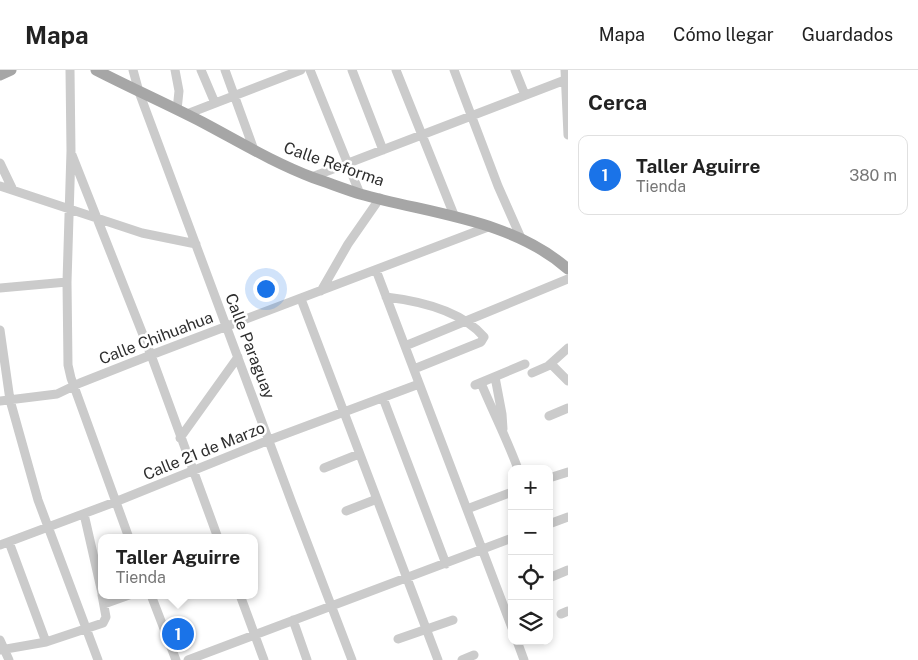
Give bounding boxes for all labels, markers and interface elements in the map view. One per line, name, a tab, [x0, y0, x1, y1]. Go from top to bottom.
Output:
text: Mapa	[25, 21, 89, 49]
text: Mapa	[599, 24, 645, 45]
text: Cómo llegar	[673, 24, 774, 45]
text: Guardados	[802, 24, 893, 45]
text: Cerca	[588, 90, 647, 115]
street label: Calle Reforma	[281, 138, 387, 190]
text: Taller Aguirre	[636, 155, 760, 177]
text: 1	[602, 166, 608, 185]
text: 380 m	[849, 166, 897, 185]
text: Tienda	[636, 177, 686, 196]
your location	[253, 276, 279, 302]
street label: Calle Paraguay	[221, 291, 279, 402]
street label: Calle Chihuahua	[96, 308, 216, 368]
street label: Calle 21 de Marzo	[140, 418, 268, 484]
map controls	[508, 465, 553, 645]
button: +	[508, 465, 553, 510]
button: −	[508, 510, 553, 555]
popup	[98, 534, 258, 599]
text: Taller Aguirre	[116, 546, 240, 568]
button: locate	[508, 555, 553, 600]
text: Tienda	[116, 568, 166, 587]
button: layers	[508, 600, 553, 645]
pin: 1	[162, 615, 194, 653]

